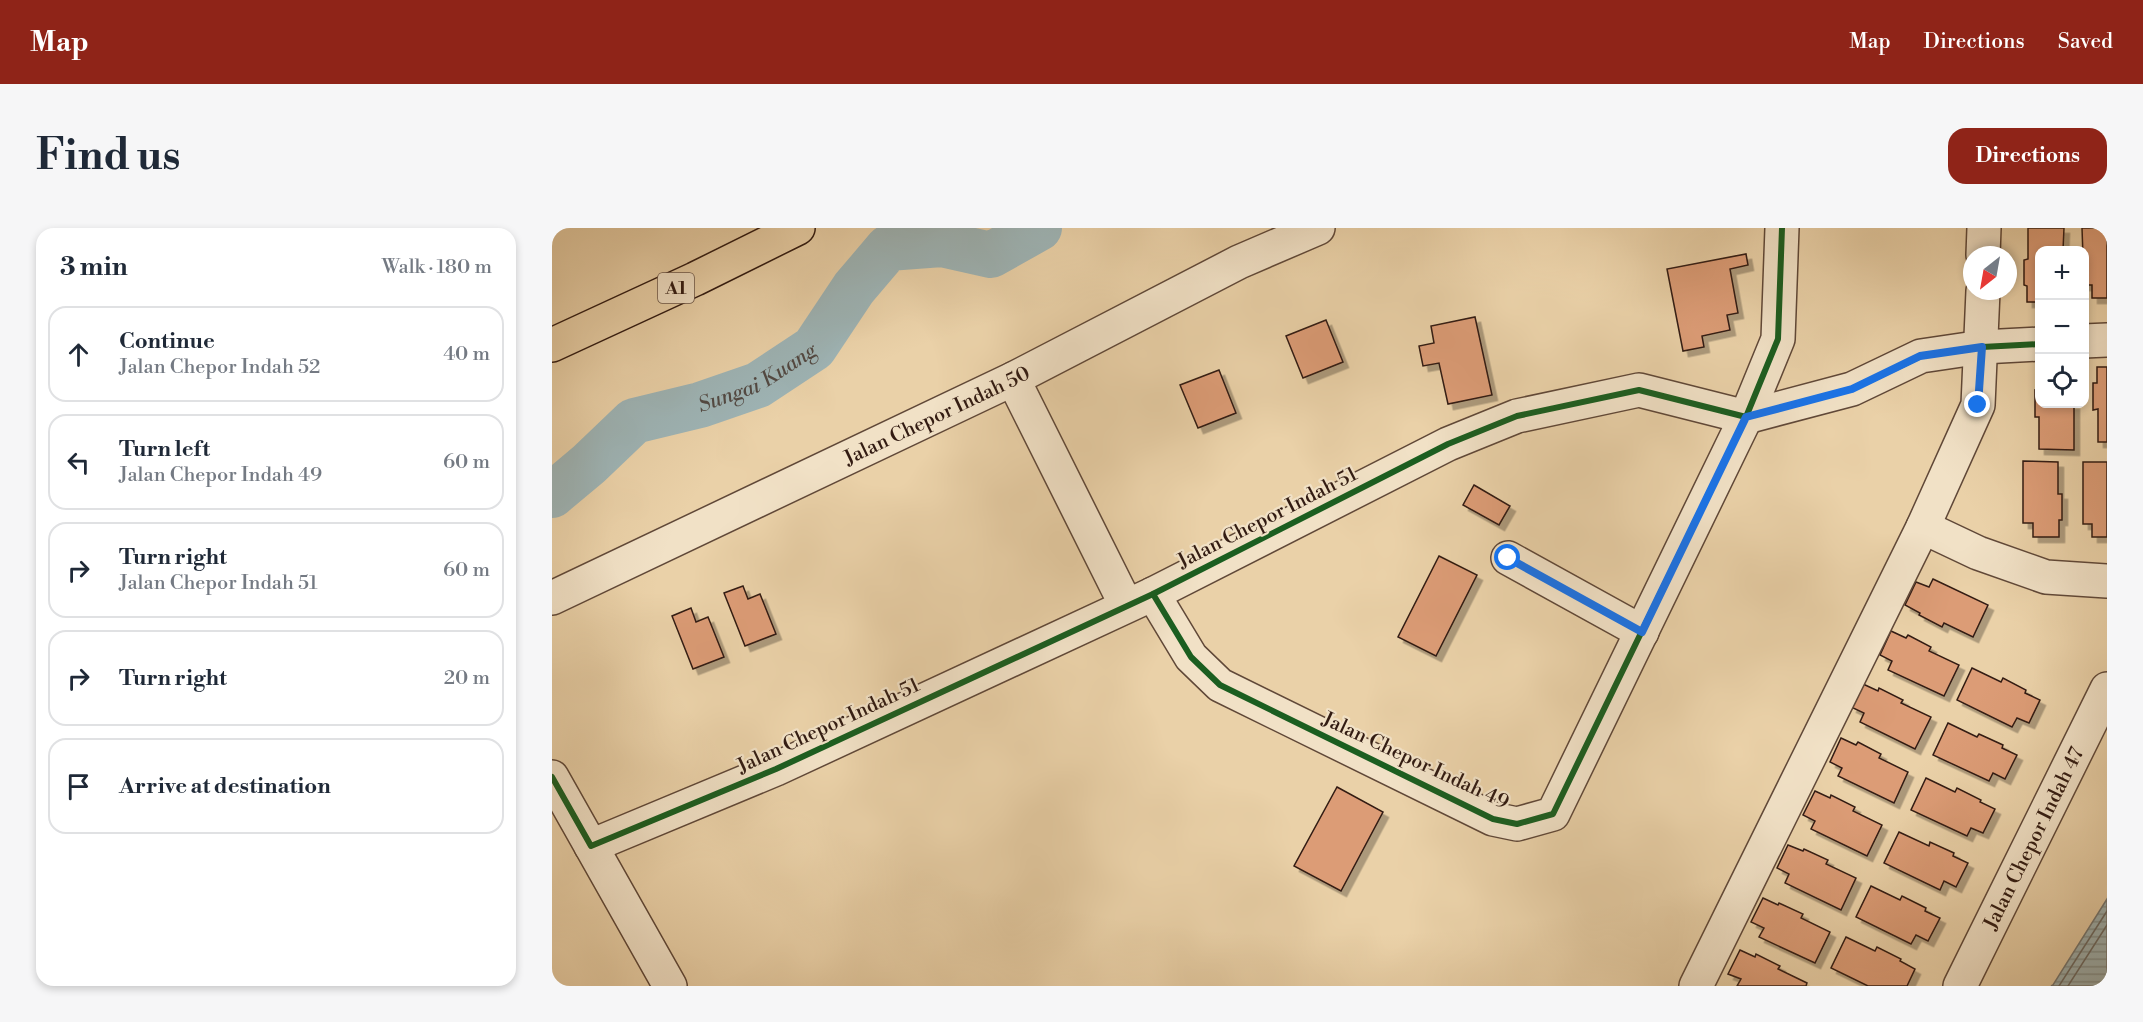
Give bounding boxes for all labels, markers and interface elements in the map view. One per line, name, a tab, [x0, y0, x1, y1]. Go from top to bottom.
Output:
text: Map	[30, 25, 89, 60]
text: Map	[1849, 29, 1891, 55]
text: Directions	[1924, 29, 2025, 55]
text: Saved	[2058, 29, 2113, 55]
button: Directions	[1948, 128, 2107, 184]
text: Find us	[36, 130, 180, 183]
north arrow	[1963, 246, 2017, 300]
map controls	[2035, 246, 2089, 408]
button: +	[2035, 246, 2089, 300]
text: 3 min	[60, 251, 128, 283]
text: Walk · 180 m	[382, 255, 492, 280]
road number: A1	[658, 273, 694, 303]
button: −	[2035, 300, 2089, 354]
text: Continue	[119, 328, 215, 355]
water label: Sungai Kuang	[694, 337, 823, 419]
icon: ahead	[62, 338, 95, 371]
text: 40 m	[443, 342, 490, 367]
button: locate	[2035, 354, 2089, 408]
text: Jalan Chepor Indah 52	[119, 355, 320, 380]
street label: Jalan Chepor Indah 50	[839, 361, 1035, 472]
route end	[1964, 391, 1990, 417]
text: Turn left	[119, 436, 210, 463]
icon: left	[62, 446, 95, 479]
text: 60 m	[443, 450, 490, 475]
street label: Jalan Chepor Indah 51	[1173, 462, 1362, 575]
text: Jalan Chepor Indah 49	[119, 463, 322, 488]
text: Turn right	[119, 544, 227, 571]
route start	[1494, 544, 1520, 570]
icon: right	[62, 554, 95, 587]
text: 60 m	[443, 558, 490, 583]
text: Jalan Chepor Indah 51	[119, 571, 318, 596]
icon: right	[62, 662, 95, 695]
text: Turn right	[119, 665, 227, 692]
text: 20 m	[444, 666, 490, 691]
street label: Jalan Chepor Indah 51	[732, 673, 924, 780]
street label: Jalan Chepor Indah 49	[1317, 707, 1513, 816]
street label: Jalan Chepor Indah 47	[1978, 743, 2090, 935]
icon: arrive	[62, 770, 95, 803]
text: Arrive at destination	[119, 773, 331, 800]

